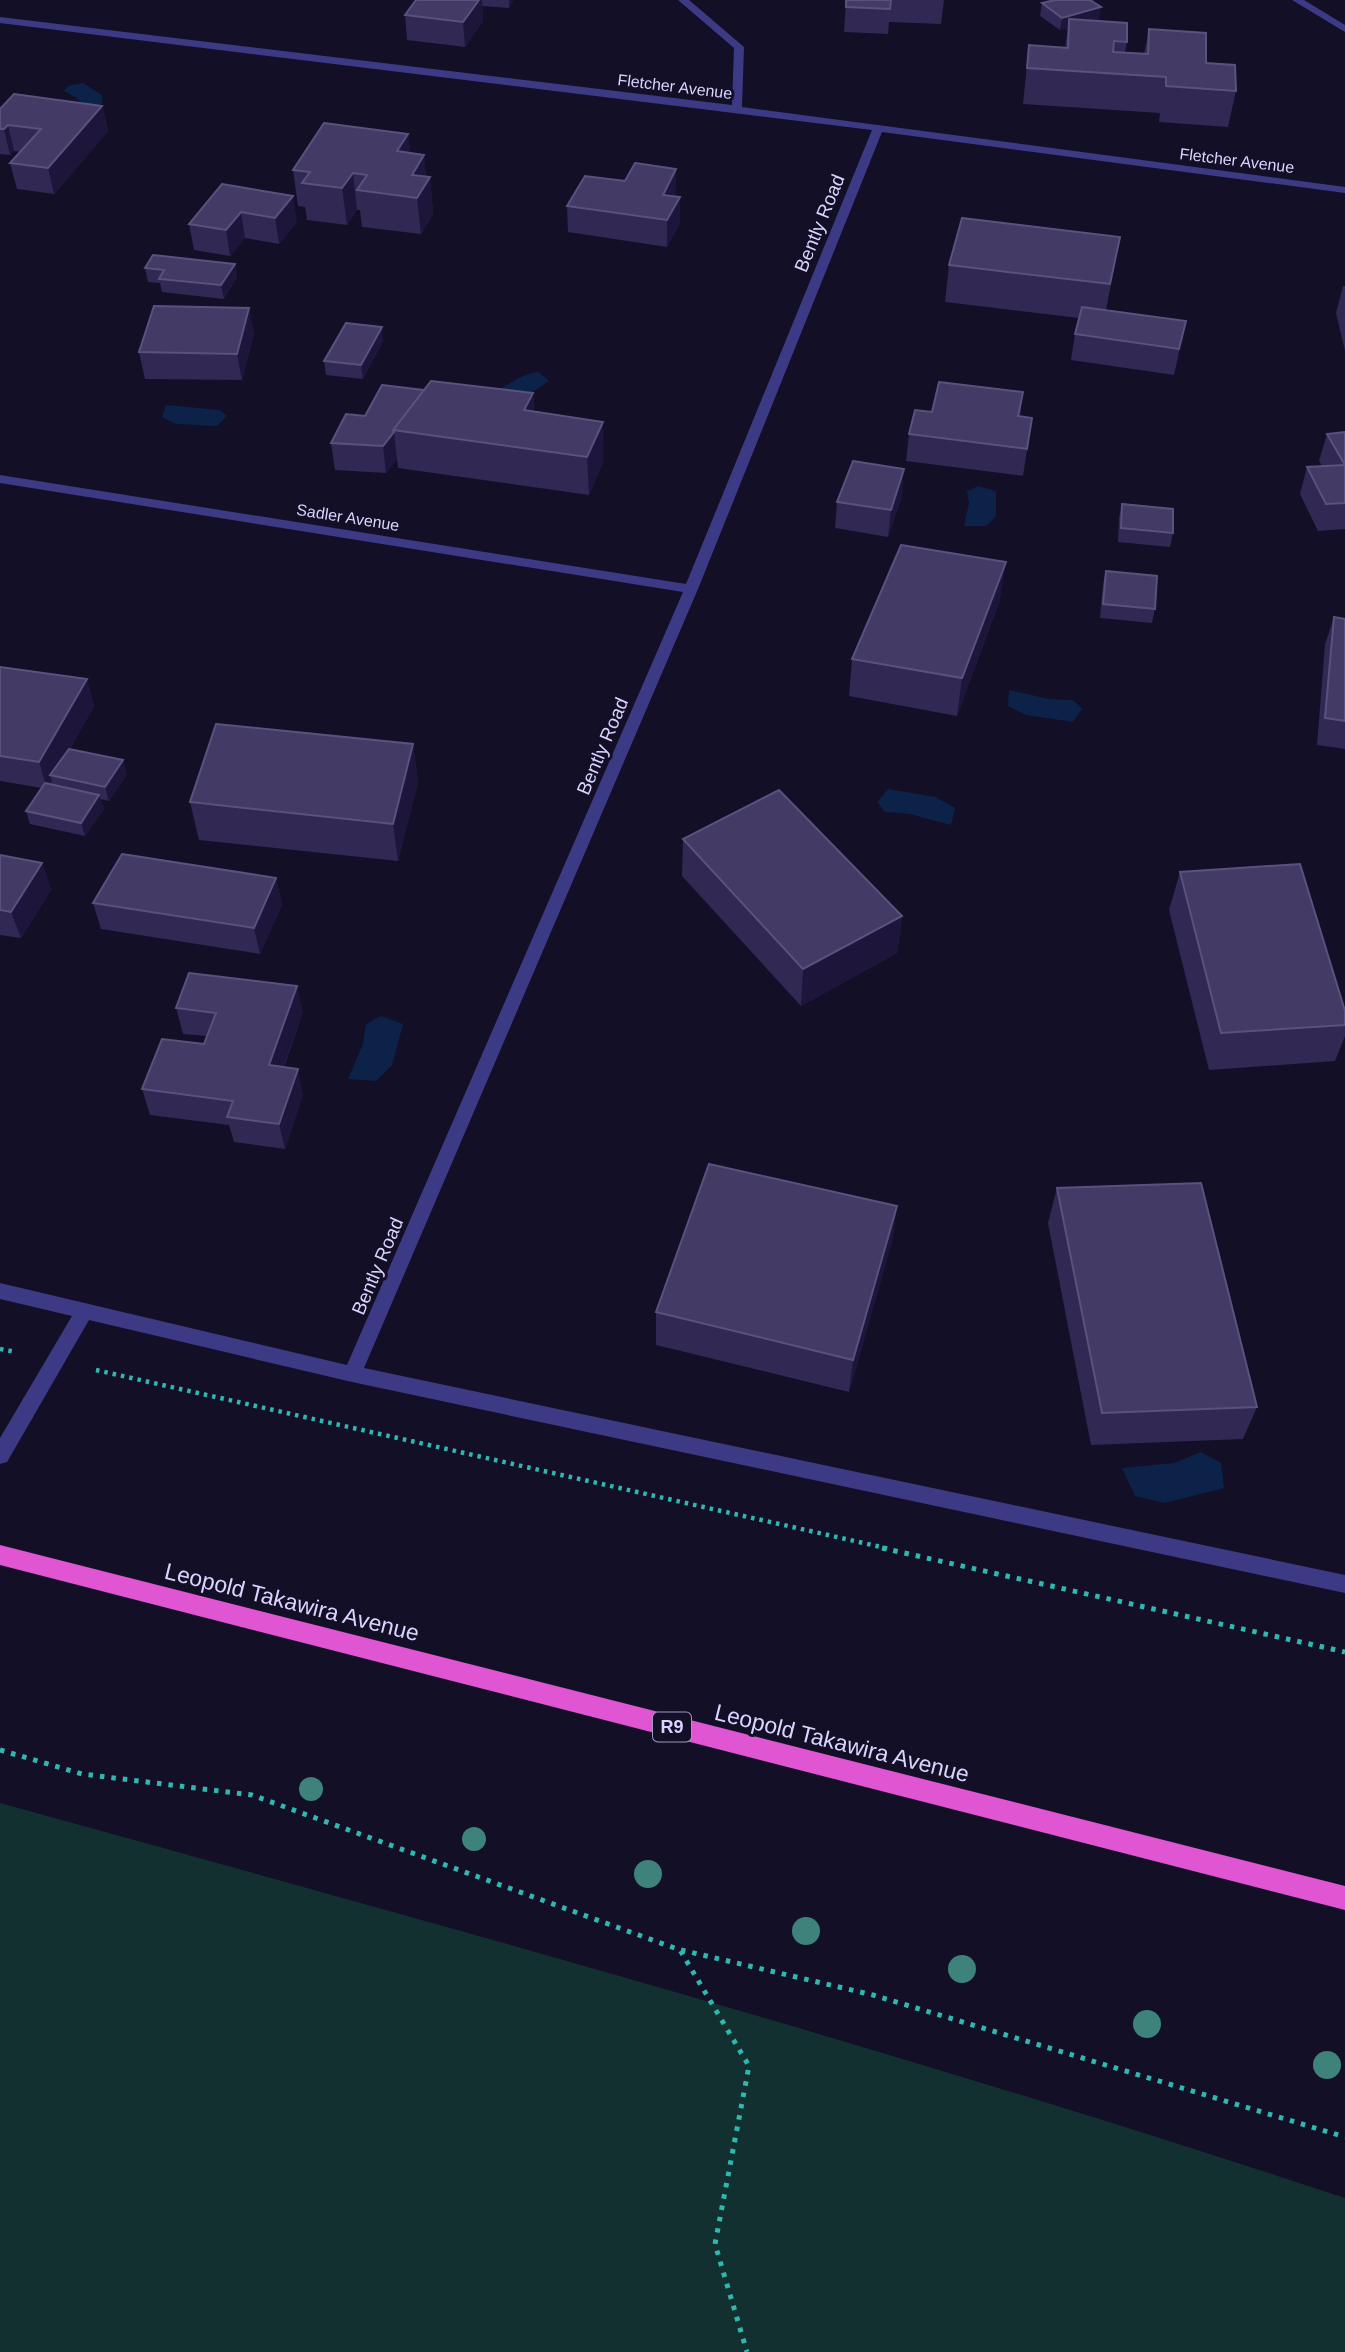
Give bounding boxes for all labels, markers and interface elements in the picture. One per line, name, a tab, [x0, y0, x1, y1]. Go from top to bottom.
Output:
street label: Fletcher Avenue	[617, 71, 733, 102]
street label: Fletcher Avenue	[1179, 145, 1295, 176]
street label: Bently Road	[790, 171, 849, 275]
street label: Sadler Avenue	[295, 501, 401, 534]
street label: Bently Road	[573, 694, 632, 798]
street label: Bently Road	[348, 1214, 407, 1318]
street label: Leopold Takawira Avenue	[162, 1558, 422, 1646]
street label: Leopold Takawira Avenue	[712, 1699, 972, 1787]
road number: R9	[653, 1712, 691, 1742]

